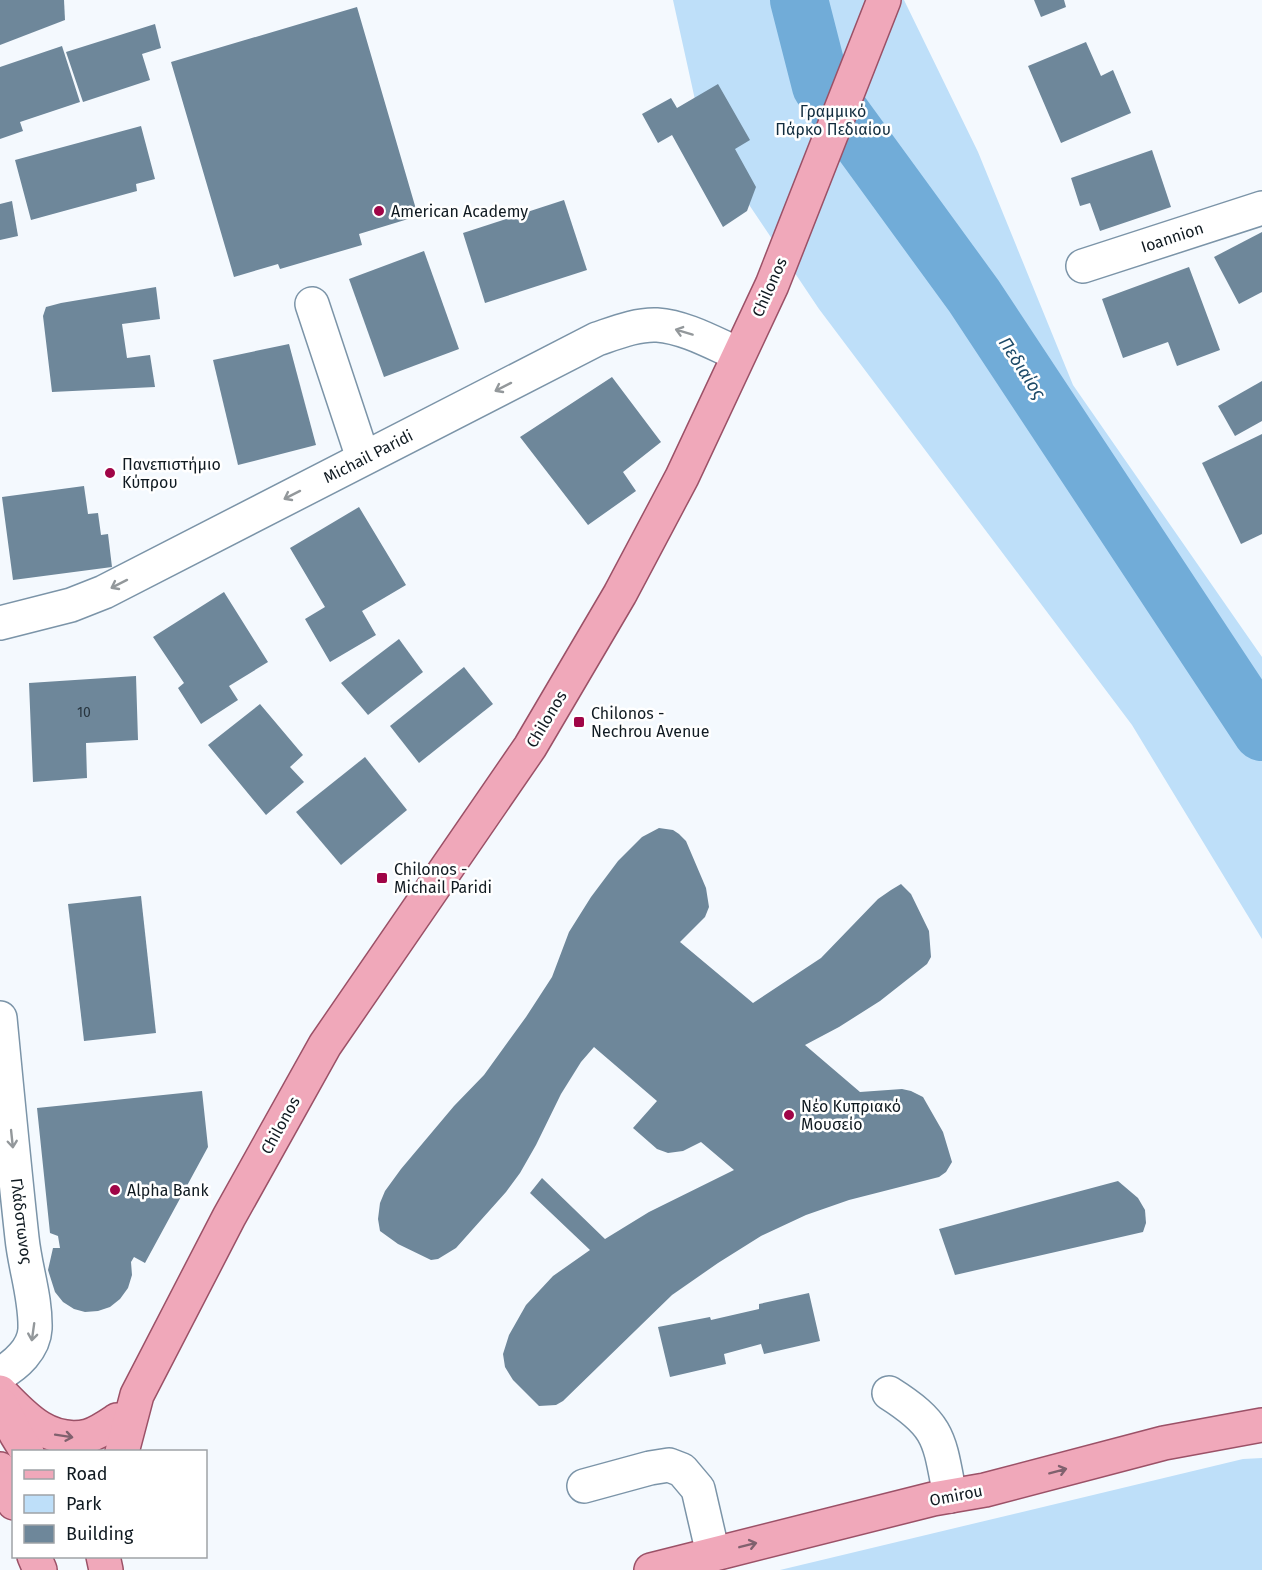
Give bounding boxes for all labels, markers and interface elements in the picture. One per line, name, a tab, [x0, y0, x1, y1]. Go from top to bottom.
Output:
park label: Γραμμικό Πάρκο Πεδιαίου	[775, 102, 891, 139]
place label: American Academy	[391, 202, 528, 221]
marker: American Academy	[372, 204, 386, 218]
street label: Ioannion	[1139, 218, 1206, 256]
street label: Chilonos	[748, 255, 791, 320]
one-way arrow	[675, 326, 694, 337]
water label: Πεδιαίος	[994, 333, 1051, 404]
one-way arrow	[495, 381, 512, 393]
street label: Michail Paridi	[320, 426, 416, 487]
place label: Πανεπιστήμιο Κύπρου	[122, 455, 221, 492]
marker: Πανεπιστήμιο Κύπρου	[103, 466, 117, 480]
one-way arrow	[284, 489, 301, 501]
one-way arrow	[110, 579, 128, 590]
street label: Chilonos	[522, 687, 571, 751]
house number: 10	[77, 704, 91, 721]
place label: Chilonos - Nechrou Avenue	[591, 704, 709, 741]
marker: Chilonos - Nechrou Avenue	[572, 715, 586, 729]
place label: Chilonos - Michail Paridi	[394, 860, 492, 897]
marker: Chilonos - Michail Paridi	[375, 871, 389, 885]
street label: Chilonos	[257, 1093, 304, 1157]
place label: Νέο Κυπριακό Μουσείο	[801, 1097, 901, 1134]
marker: Νέο Κυπριακό Μουσείο	[782, 1108, 796, 1122]
one-way arrow	[7, 1129, 18, 1149]
street label: Γλάδστωνος	[7, 1177, 36, 1266]
place label: Alpha Bank	[127, 1181, 209, 1200]
marker: Alpha Bank	[108, 1183, 122, 1197]
one-way arrow	[27, 1322, 38, 1342]
one-way arrow	[53, 1431, 73, 1442]
legend	[12, 1450, 207, 1558]
text: Road	[66, 1463, 108, 1485]
one-way arrow	[1048, 1465, 1067, 1476]
street label: Omirou	[928, 1481, 984, 1510]
text: Park	[66, 1493, 102, 1515]
text: Building	[66, 1523, 134, 1545]
one-way arrow	[739, 1539, 758, 1551]

